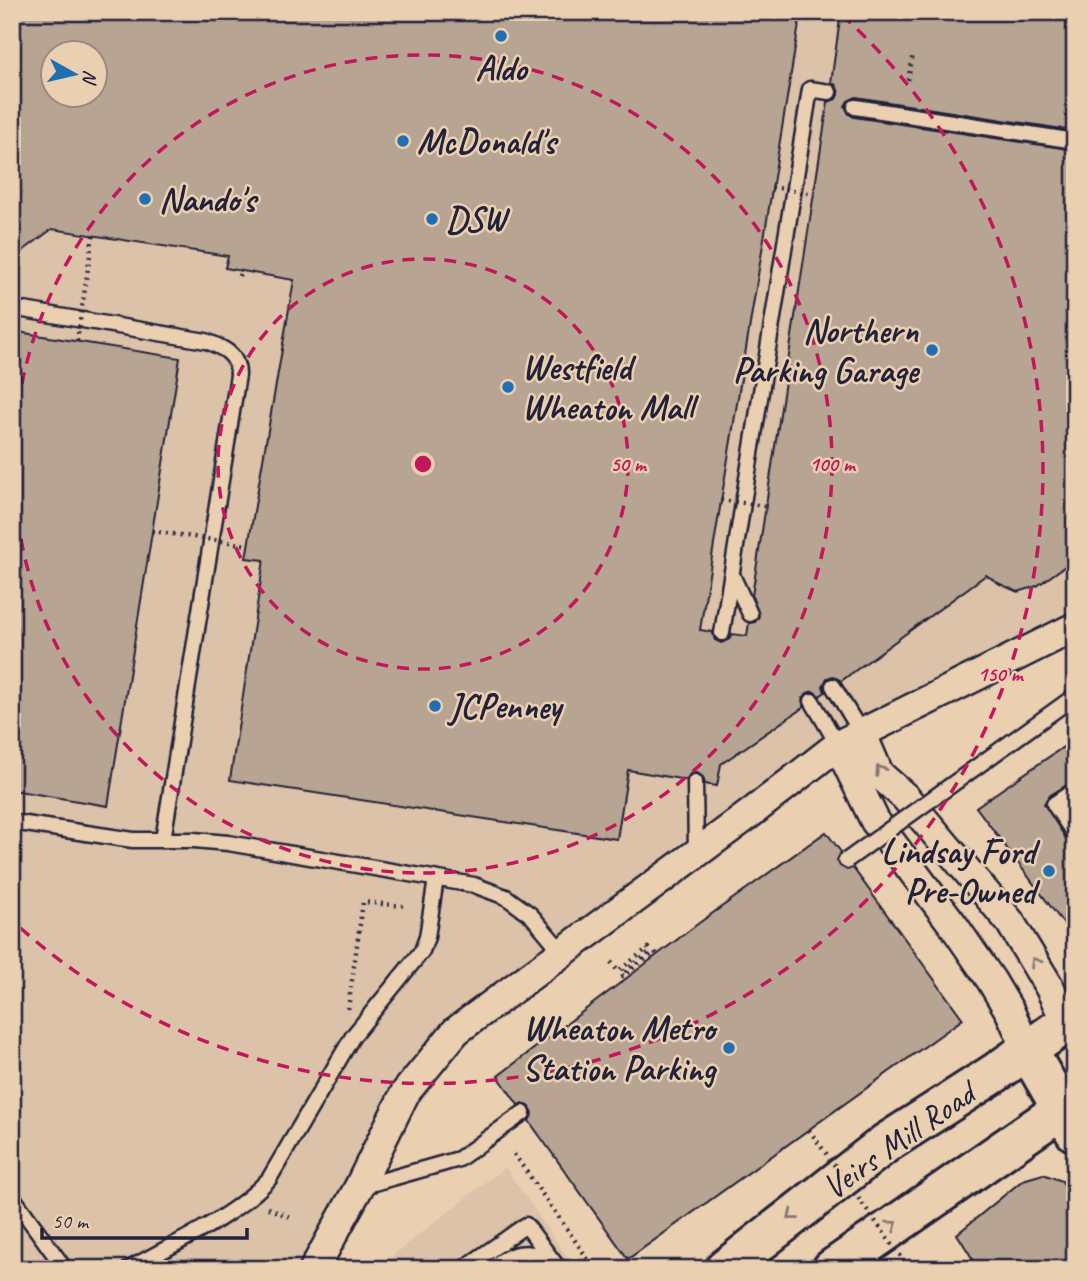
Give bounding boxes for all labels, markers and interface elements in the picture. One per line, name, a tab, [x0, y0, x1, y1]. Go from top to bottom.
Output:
marker: Aldo	[493, 28, 509, 44]
north arrow	[38, 38, 108, 108]
place label: Aldo	[476, 46, 529, 91]
text: N	[77, 69, 103, 87]
place label: McDonald's	[417, 119, 559, 164]
marker: McDonald's	[395, 133, 411, 149]
place label: Nando's	[159, 177, 259, 222]
marker: Nando's	[137, 191, 153, 207]
place label: DSW	[446, 197, 511, 242]
marker: DSW	[424, 211, 440, 227]
place label: Northern Parking Garage	[733, 308, 920, 393]
marker: Northern Parking Garage	[924, 342, 940, 358]
place label: Westfield Wheaton Mall	[522, 345, 700, 430]
marker: Westfield Wheaton Mall	[500, 379, 516, 395]
text: 50 m	[610, 451, 648, 477]
text: 100 m	[809, 451, 857, 477]
centre of rings	[411, 452, 435, 476]
text: 150 m	[977, 661, 1025, 687]
place label: JCPenney	[447, 684, 565, 729]
marker: JCPenney	[427, 698, 443, 714]
one-way arrow	[875, 765, 888, 778]
place label: Lindsay Ford Pre-Owned	[881, 829, 1041, 914]
marker: Lindsay Ford Pre-Owned	[1041, 863, 1057, 879]
one-way arrow	[1030, 956, 1043, 969]
place label: Wheaton Metro Station Parking	[522, 1006, 718, 1091]
marker: Wheaton Metro Station Parking	[721, 1040, 737, 1056]
street label: Veirs Mill Road	[813, 1068, 988, 1209]
scale bar	[42, 1197, 247, 1241]
text: 50 m	[52, 1208, 90, 1234]
one-way arrow	[788, 1208, 800, 1221]
one-way arrow	[885, 1220, 898, 1233]

